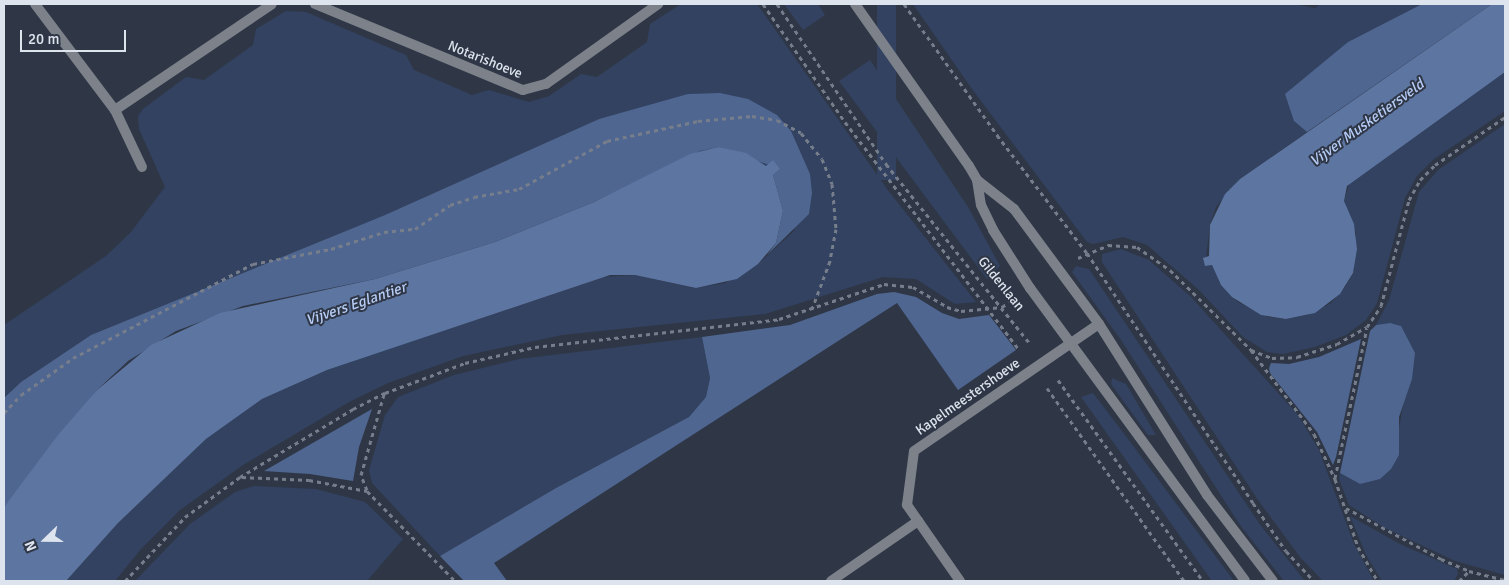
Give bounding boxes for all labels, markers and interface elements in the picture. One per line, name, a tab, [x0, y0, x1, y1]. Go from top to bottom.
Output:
scale bar	[22, 20, 129, 52]
text: 20 m	[28, 30, 59, 48]
street label: Notarishoeve	[445, 37, 525, 83]
water label: Vijver Musketiersveld	[1306, 76, 1428, 170]
street label: Gildenlaan	[974, 254, 1028, 314]
water label: Vijvers Eglantier	[303, 278, 409, 330]
street label: Kapelmeestershoeve	[913, 355, 1023, 439]
north arrow	[20, 515, 70, 565]
text: N	[21, 538, 40, 554]

